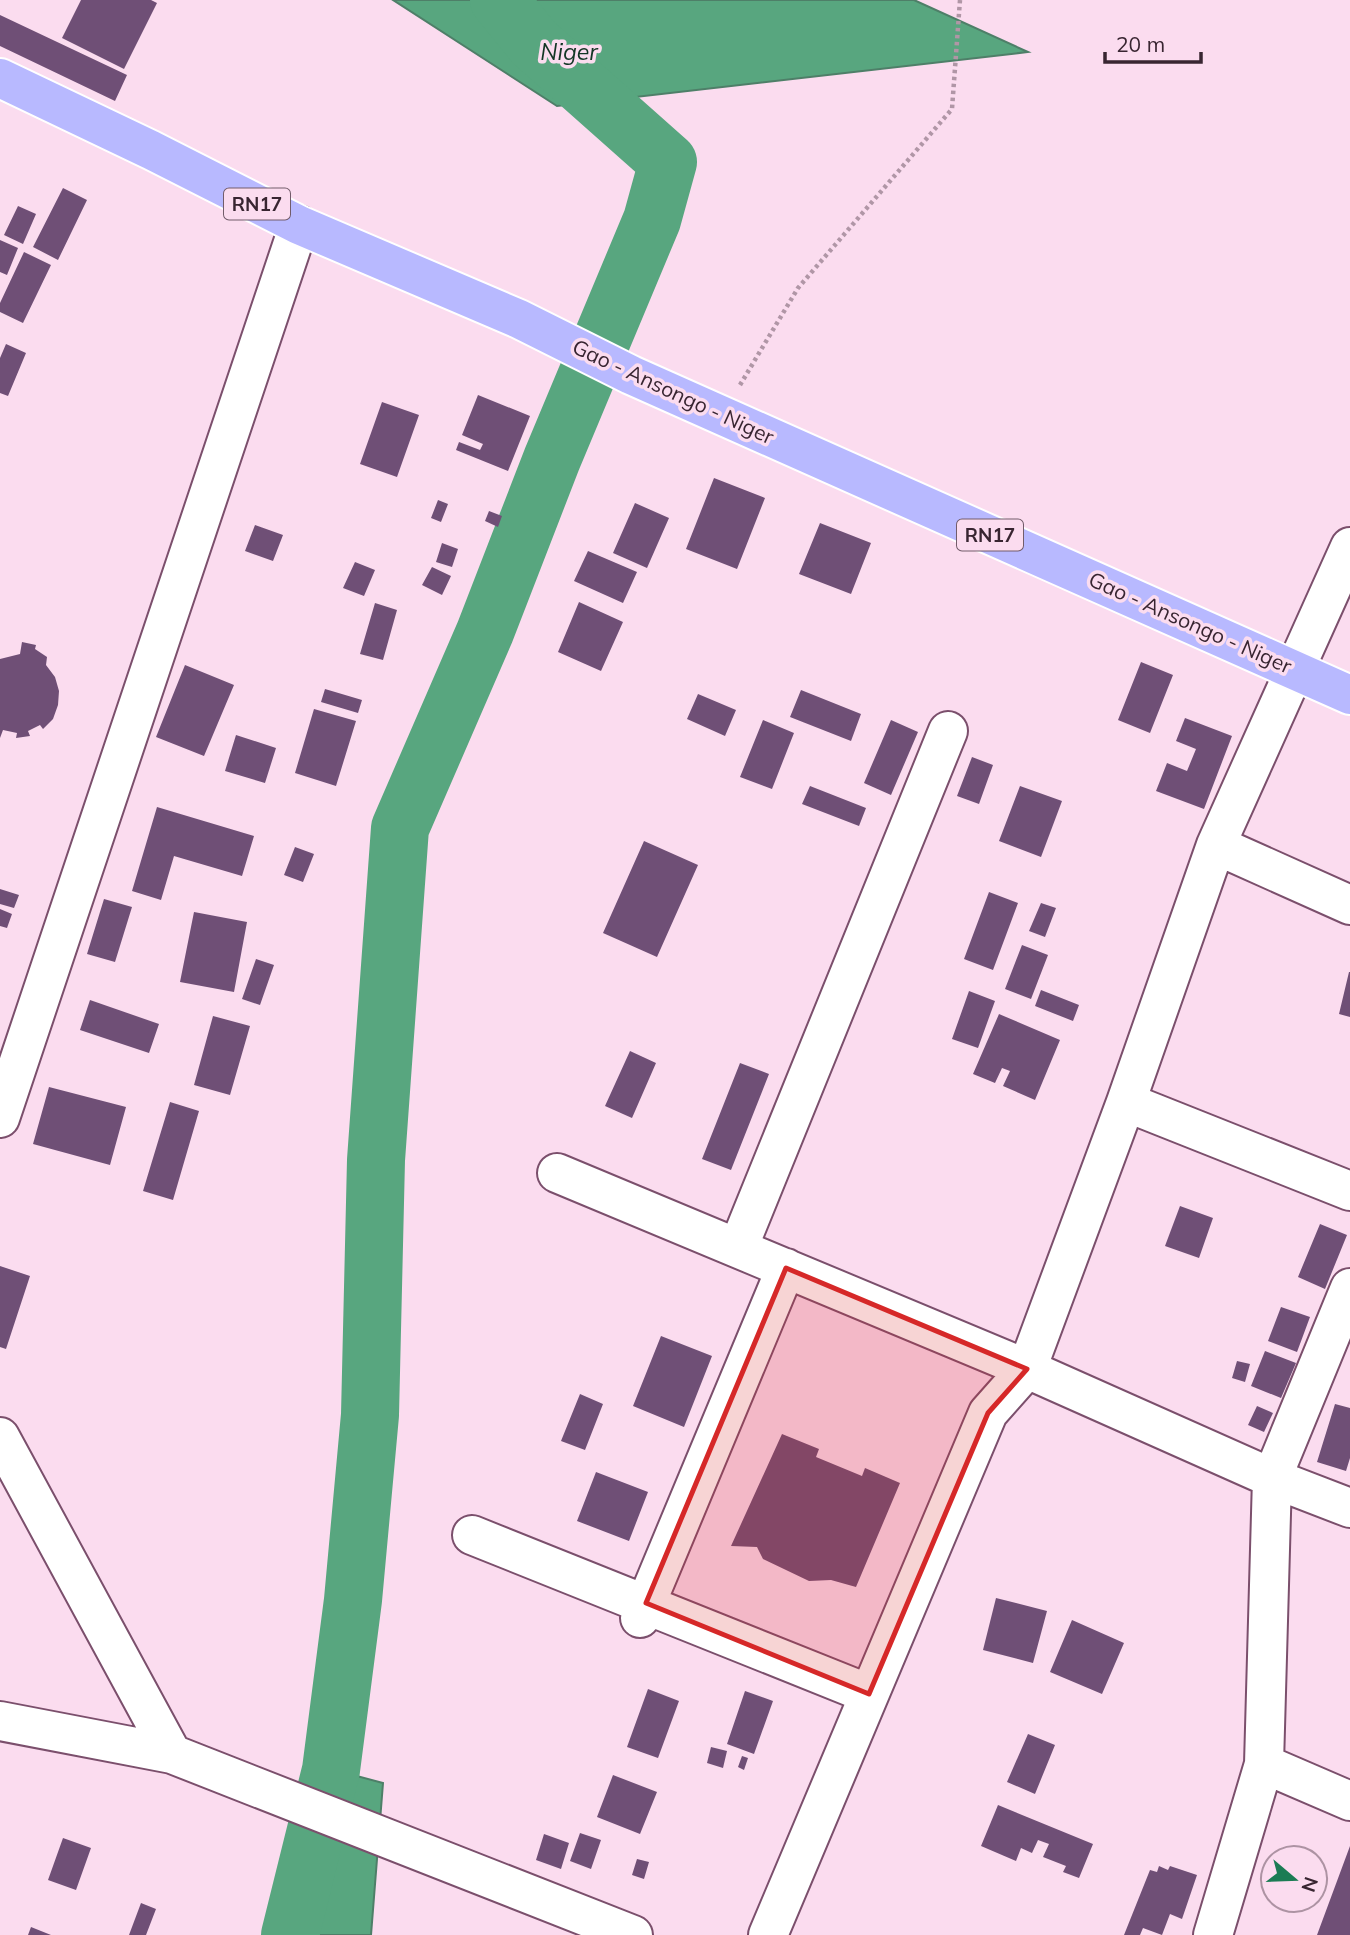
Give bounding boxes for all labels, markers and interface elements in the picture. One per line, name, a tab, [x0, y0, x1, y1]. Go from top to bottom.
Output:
scale bar	[1105, 21, 1201, 65]
text: 20 m	[1116, 31, 1165, 57]
water label: Niger	[540, 37, 599, 66]
road number: RN17	[224, 188, 290, 220]
street label: Gao - Ansongo - Niger	[569, 333, 779, 449]
road number: RN17	[957, 520, 1023, 550]
street label: Gao - Ansongo - Niger	[1085, 566, 1296, 679]
north arrow	[1259, 1844, 1329, 1914]
text: N	[1296, 1874, 1324, 1895]

